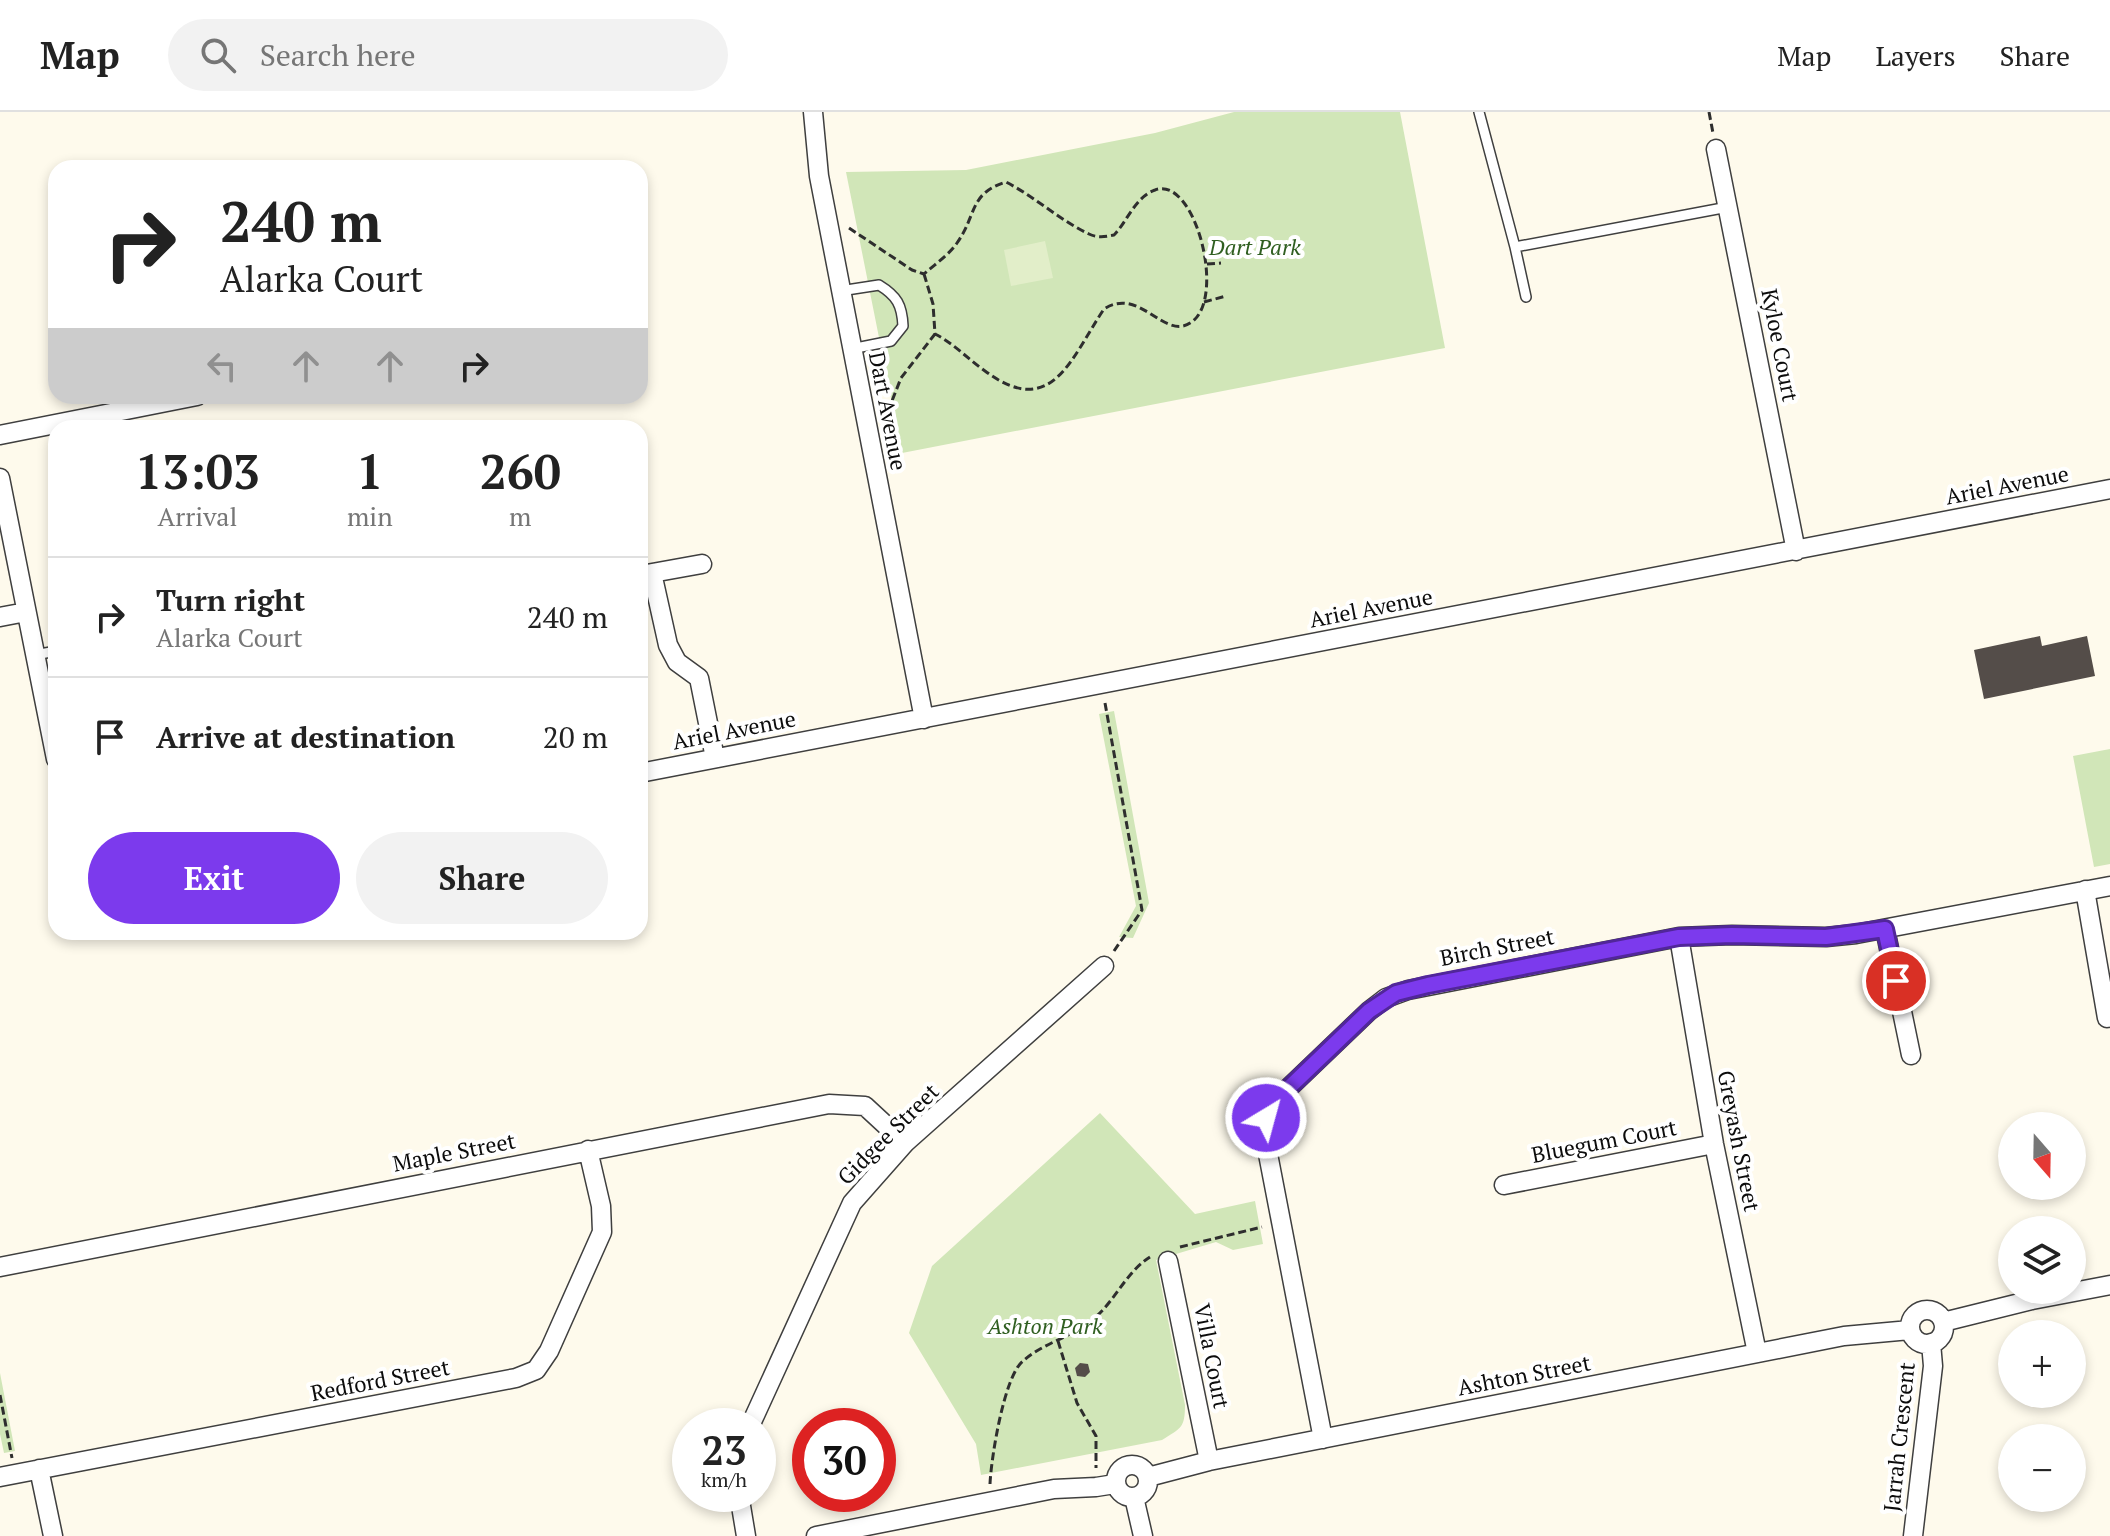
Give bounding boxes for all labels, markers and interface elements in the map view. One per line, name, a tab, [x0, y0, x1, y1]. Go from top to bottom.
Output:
search box	[168, 19, 728, 91]
text: Map	[40, 30, 120, 80]
icon: search	[196, 33, 240, 77]
text: Search here	[260, 35, 416, 75]
text: Map	[1777, 37, 1831, 74]
text: Layers	[1875, 37, 1956, 74]
text: Share	[2000, 37, 2070, 74]
text: 240 m	[220, 184, 382, 258]
icon: right	[88, 192, 192, 296]
park label: Dart Park	[1208, 232, 1301, 261]
text: Alarka Court	[220, 255, 423, 302]
street label: Kyloe Court	[1755, 286, 1806, 404]
icon: left	[200, 344, 244, 388]
icon: ahead	[284, 344, 328, 388]
icon: ahead	[368, 344, 412, 388]
icon: right	[452, 344, 496, 388]
street label: Dart Avenue	[863, 349, 914, 473]
text: 13:03	[135, 439, 260, 503]
text: 1	[356, 439, 383, 503]
text: 260	[480, 439, 561, 503]
street label: Ariel Avenue	[1943, 458, 2071, 511]
text: Arrival	[158, 499, 237, 533]
text: min	[347, 499, 393, 533]
text: m	[509, 499, 532, 533]
text: Turn right	[156, 580, 305, 620]
street label: Ariel Avenue	[1307, 581, 1435, 634]
icon: right	[88, 595, 132, 639]
text: 240 m	[527, 597, 608, 637]
text: Alarka Court	[156, 620, 303, 654]
street label: Ariel Avenue	[670, 703, 798, 756]
icon: arrive	[88, 715, 132, 759]
text: Arrive at destination	[156, 717, 455, 757]
text: 20 m	[543, 717, 608, 757]
button: Exit	[88, 832, 340, 924]
button: Share	[356, 832, 608, 924]
street label: Birch Street	[1437, 921, 1557, 972]
pin	[1862, 947, 1930, 1015]
icon: arrive	[1874, 959, 1918, 1003]
street label: Greyash Street	[1712, 1068, 1767, 1214]
position arrow	[1224, 1076, 1308, 1160]
street label: Gidgee Street	[831, 1077, 944, 1190]
street label: Bluegum Court	[1529, 1112, 1679, 1169]
north arrow	[1998, 1112, 2086, 1200]
map controls	[1998, 1112, 2086, 1512]
street label: Maple Street	[390, 1125, 518, 1178]
button: layers	[1998, 1216, 2086, 1304]
street label: Villa Court	[1188, 1301, 1237, 1411]
park label: Ashton Park	[985, 1311, 1103, 1340]
button: +	[1998, 1320, 2086, 1408]
street label: Ashton Street	[1455, 1347, 1593, 1402]
street label: Redford Street	[308, 1352, 452, 1407]
street label: Jarrah Crescent	[1876, 1361, 1921, 1513]
speed limit sign: 30	[792, 1408, 896, 1512]
text: 23	[701, 1423, 747, 1476]
button: −	[1998, 1424, 2086, 1512]
text: km/h	[701, 1466, 747, 1493]

